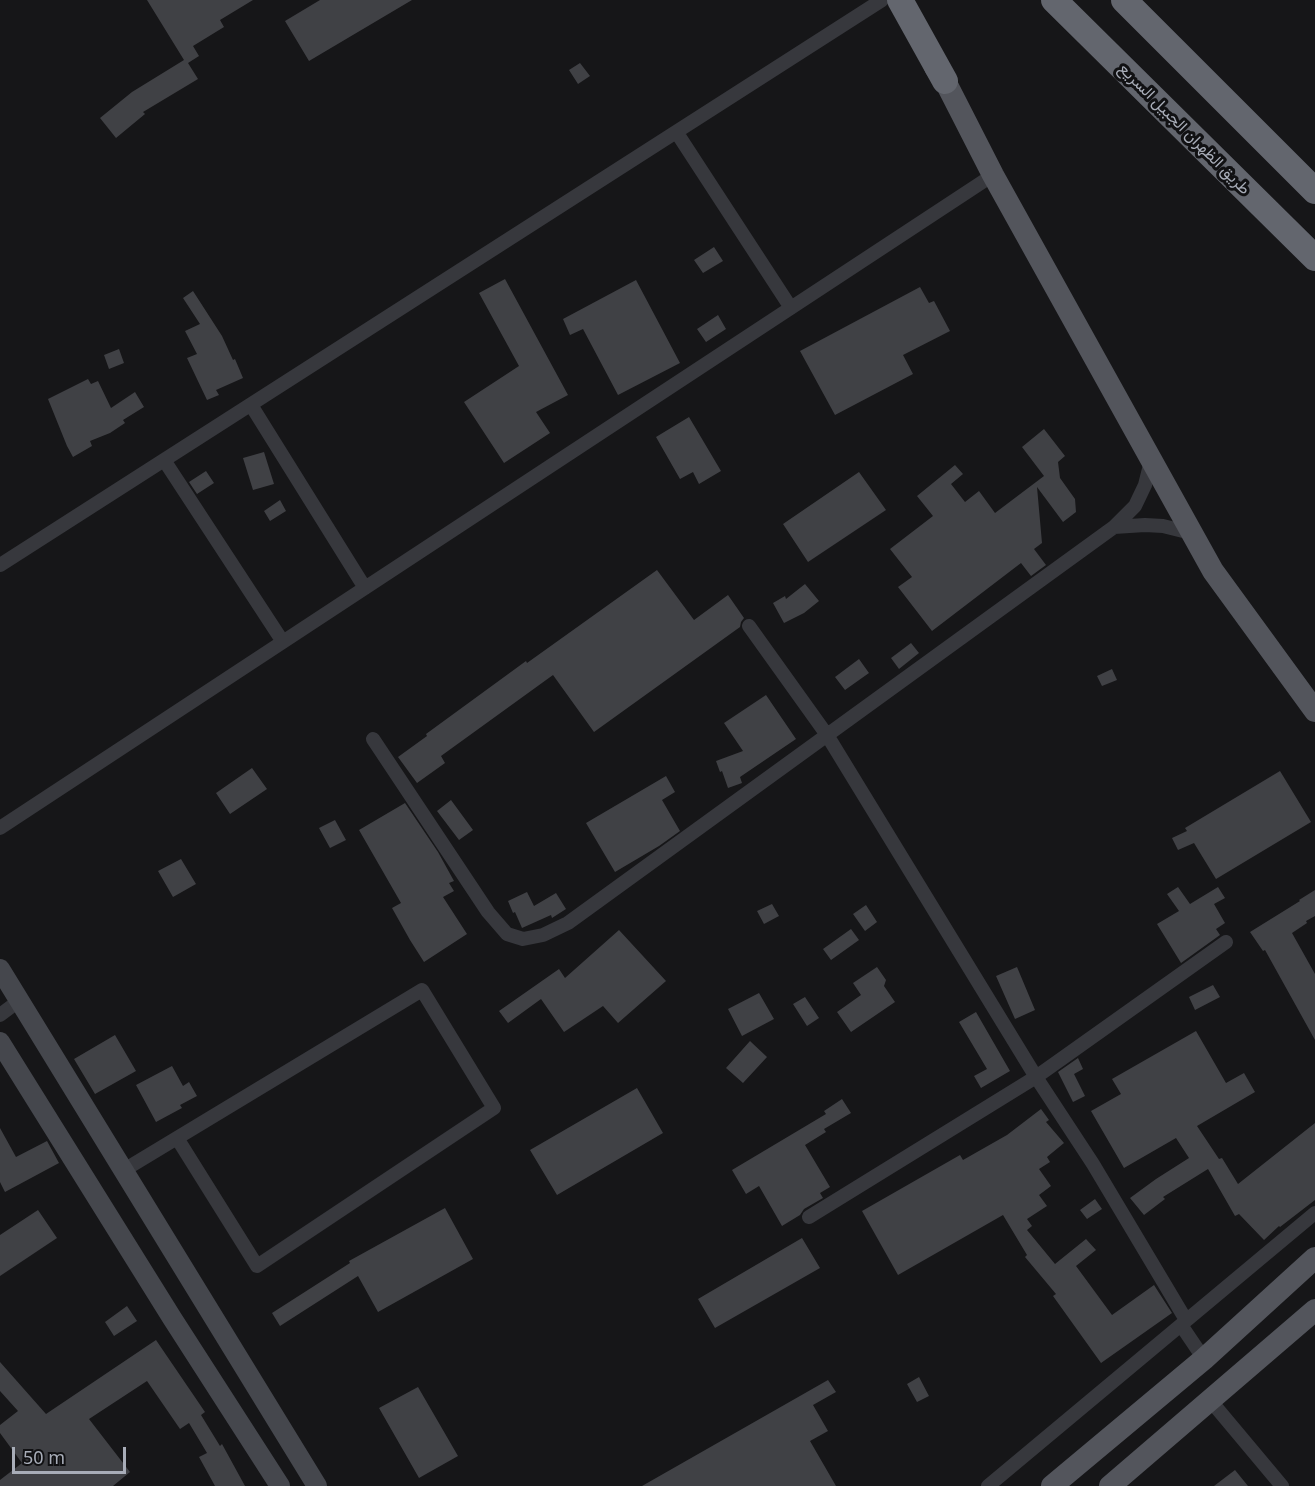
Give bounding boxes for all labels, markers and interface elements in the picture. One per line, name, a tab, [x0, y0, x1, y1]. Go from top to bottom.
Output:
street label: طريق الظهران الجبيل السريع	[1114, 59, 1254, 199]
scale bar	[15, 1435, 129, 1473]
text: 50 m	[23, 1445, 65, 1469]

